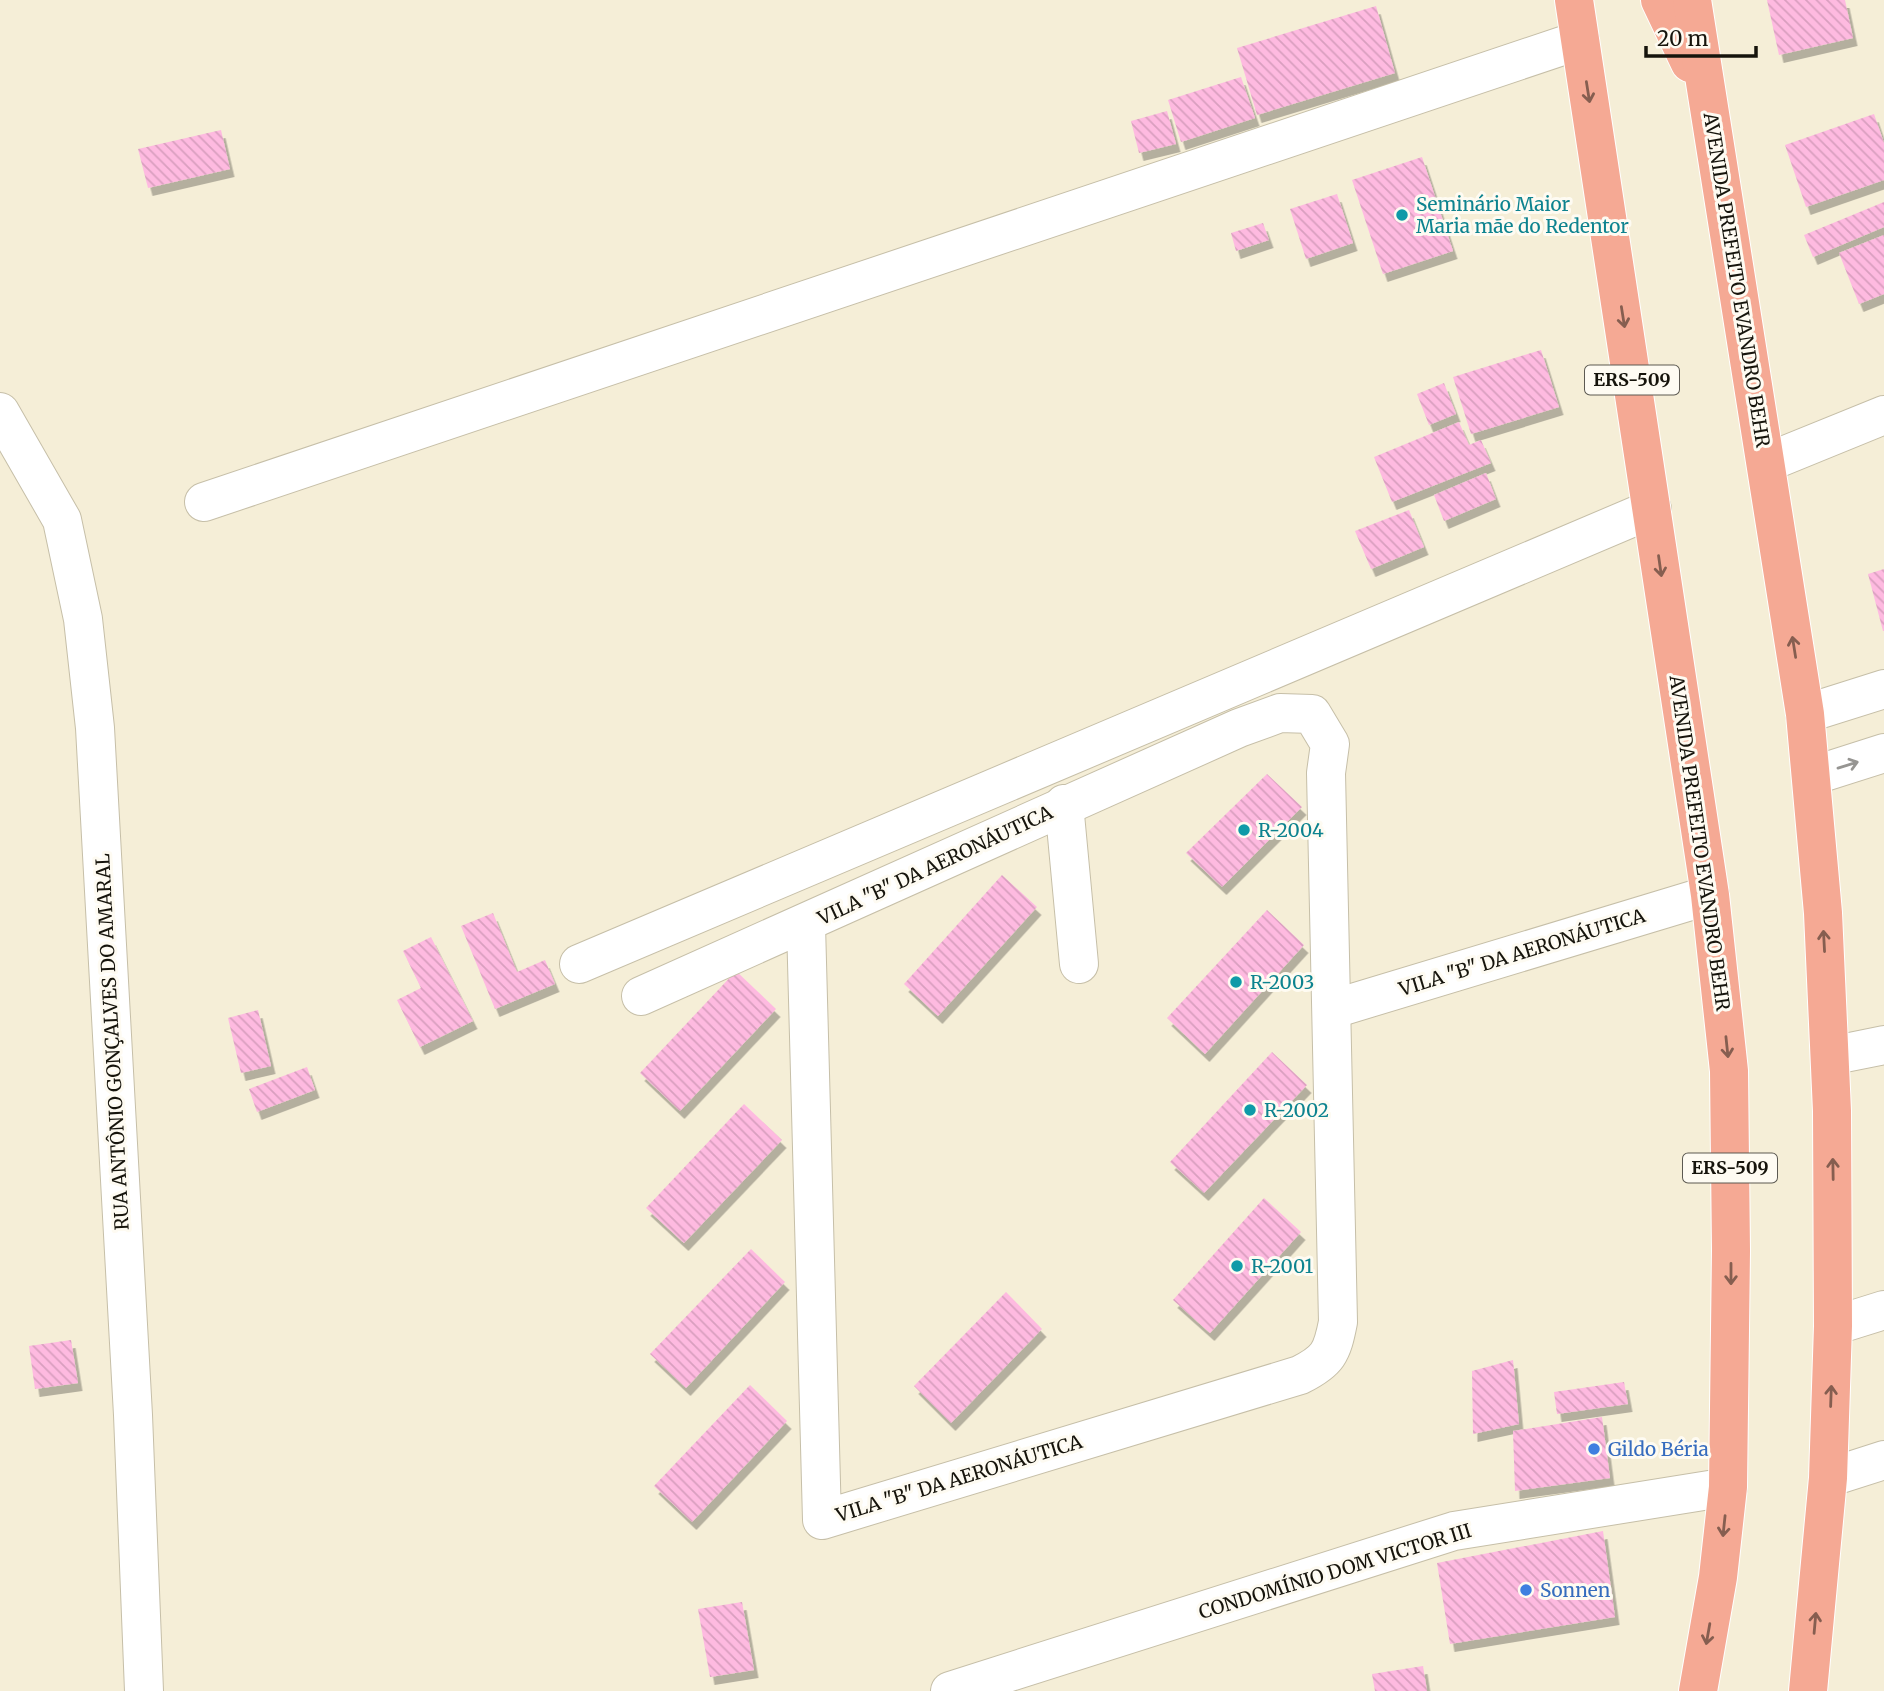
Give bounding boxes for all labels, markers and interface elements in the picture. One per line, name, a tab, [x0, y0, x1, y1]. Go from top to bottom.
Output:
scale bar	[1646, 14, 1756, 58]
text: 20 m	[1657, 25, 1709, 52]
one-way arrow	[1582, 80, 1595, 103]
street label: AVENIDA PREFEITO EVANDRO BEHR	[1698, 110, 1775, 450]
place label: Seminário Maior Maria mãe do Redentor	[1416, 192, 1629, 238]
marker: Seminário Maior Maria mãe do Redentor	[1394, 207, 1410, 223]
one-way arrow	[1616, 305, 1629, 327]
road number: ERS-509	[1585, 366, 1679, 394]
one-way arrow	[1654, 554, 1667, 577]
one-way arrow	[1787, 636, 1800, 659]
street label: AVENIDA PREFEITO EVANDRO BEHR	[1664, 673, 1736, 1013]
one-way arrow	[1837, 757, 1859, 770]
street label: VILA "B" DA AERONÁUTICA	[813, 800, 1057, 930]
place label: R-2004	[1258, 818, 1324, 842]
marker: R-2004	[1236, 822, 1252, 838]
street label: RUA ANTÔNIO GONÇALVES DO AMARAL	[90, 853, 134, 1231]
street label: VILA "B" DA AERONÁUTICA	[1395, 903, 1649, 1001]
one-way arrow	[1818, 930, 1831, 953]
place label: R-2003	[1250, 970, 1314, 994]
marker: R-2003	[1228, 974, 1244, 990]
one-way arrow	[1720, 1035, 1733, 1058]
place label: R-2002	[1264, 1098, 1329, 1122]
marker: R-2002	[1242, 1102, 1258, 1118]
road number: ERS-509	[1683, 1154, 1777, 1182]
one-way arrow	[1826, 1158, 1839, 1181]
place label: R-2001	[1251, 1254, 1314, 1278]
marker: R-2001	[1229, 1258, 1245, 1274]
one-way arrow	[1724, 1263, 1738, 1286]
one-way arrow	[1824, 1385, 1838, 1408]
street label: VILA "B" DA AERONÁUTICA	[832, 1429, 1086, 1527]
place label: Gildo Béria	[1608, 1437, 1709, 1461]
marker: Gildo Béria	[1586, 1441, 1602, 1457]
one-way arrow	[1717, 1514, 1730, 1537]
street label: CONDOMÍNIO DOM VICTOR III	[1196, 1518, 1474, 1624]
place label: Sonnen	[1540, 1578, 1611, 1602]
marker: Sonnen	[1518, 1582, 1534, 1598]
one-way arrow	[1809, 1612, 1822, 1635]
one-way arrow	[1701, 1622, 1714, 1645]

